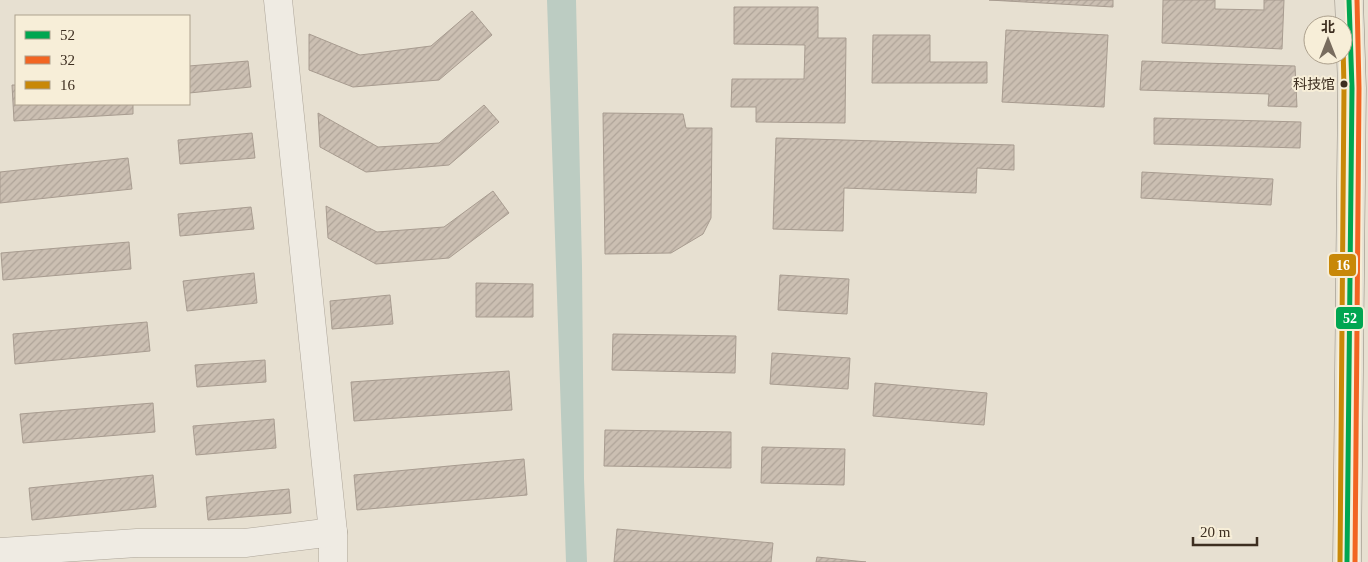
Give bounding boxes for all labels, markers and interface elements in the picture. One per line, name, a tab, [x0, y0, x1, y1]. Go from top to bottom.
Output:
legend	[15, 15, 190, 105]
north arrow	[1303, 15, 1353, 65]
text: 北	[1321, 20, 1335, 35]
text: 52	[60, 27, 75, 43]
text: 32	[60, 52, 75, 68]
text: 16	[60, 77, 76, 93]
place label: 科技馆	[1293, 77, 1335, 92]
marker: 科技馆	[1339, 79, 1349, 89]
line badge: 16	[1328, 253, 1357, 277]
text: 16	[1336, 258, 1350, 273]
line badge: 52	[1335, 306, 1364, 330]
text: 52	[1343, 311, 1357, 326]
scale bar	[1193, 514, 1257, 546]
text: 20 m	[1200, 524, 1231, 540]

